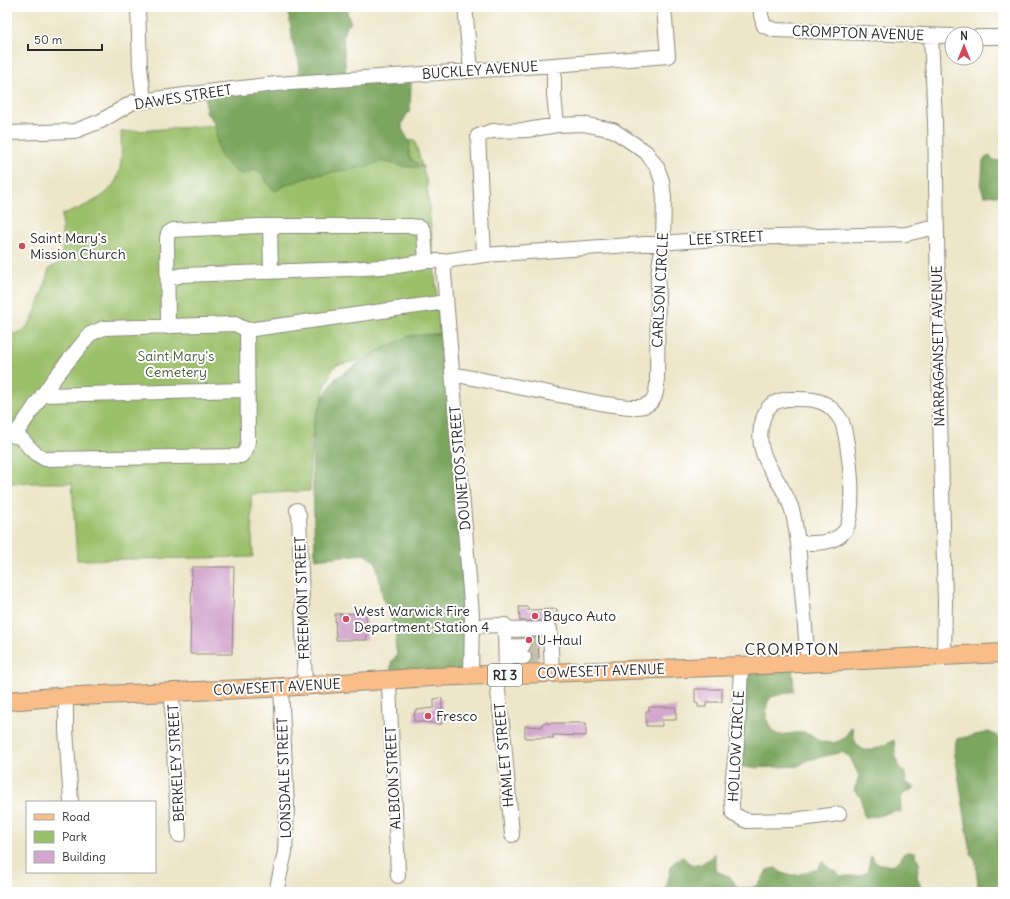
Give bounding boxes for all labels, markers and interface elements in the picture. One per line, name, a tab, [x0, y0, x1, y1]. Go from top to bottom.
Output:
street label: CROMPTON AVENUE	[792, 22, 924, 44]
scale bar	[28, 26, 102, 52]
north arrow	[944, 26, 984, 66]
text: N	[960, 29, 968, 43]
text: 50 m	[34, 32, 63, 47]
street label: BUCKLEY AVENUE	[421, 57, 539, 83]
street label: DAWES STREET	[133, 80, 233, 114]
street label: LEE STREET	[688, 227, 764, 249]
place label: Saint Mary's Mission Church	[30, 229, 126, 263]
street label: CARLSON CIRCLE	[648, 232, 672, 348]
marker: Saint Mary's Mission Church	[17, 241, 27, 251]
street label: NARRAGANSETT AVENUE	[928, 265, 948, 427]
park label: Saint Mary's Cemetery	[138, 347, 214, 381]
street label: DOUNETOS STREET	[446, 405, 474, 531]
street label: FREEMONT STREET	[291, 536, 313, 660]
place label: West Warwick Fire Department Station 4	[354, 602, 489, 636]
place label: Bayco Auto	[543, 607, 616, 625]
marker: Bayco Auto	[530, 611, 540, 621]
marker: West Warwick Fire Department Station 4	[341, 614, 351, 624]
place label: U-Haul	[537, 631, 582, 649]
marker: U-Haul	[524, 635, 534, 645]
district label: CROMPTON	[745, 639, 839, 659]
street label: COWESETT AVENUE	[537, 660, 665, 682]
road number: RI 3	[488, 664, 522, 686]
street label: COWESETT AVENUE	[213, 675, 341, 699]
street label: HOLLOW CIRCLE	[724, 690, 748, 802]
street label: HAMLET STREET	[490, 702, 518, 808]
street label: BERKELEY STREET	[164, 704, 188, 822]
place label: Fresco	[436, 707, 478, 725]
marker: Fresco	[423, 711, 433, 721]
street label: LONSDALE STREET	[273, 717, 295, 839]
street label: ALBION STREET	[381, 726, 405, 830]
legend	[26, 801, 156, 873]
text: Road	[62, 809, 90, 824]
text: Park	[62, 829, 87, 844]
text: Building	[62, 849, 106, 864]

